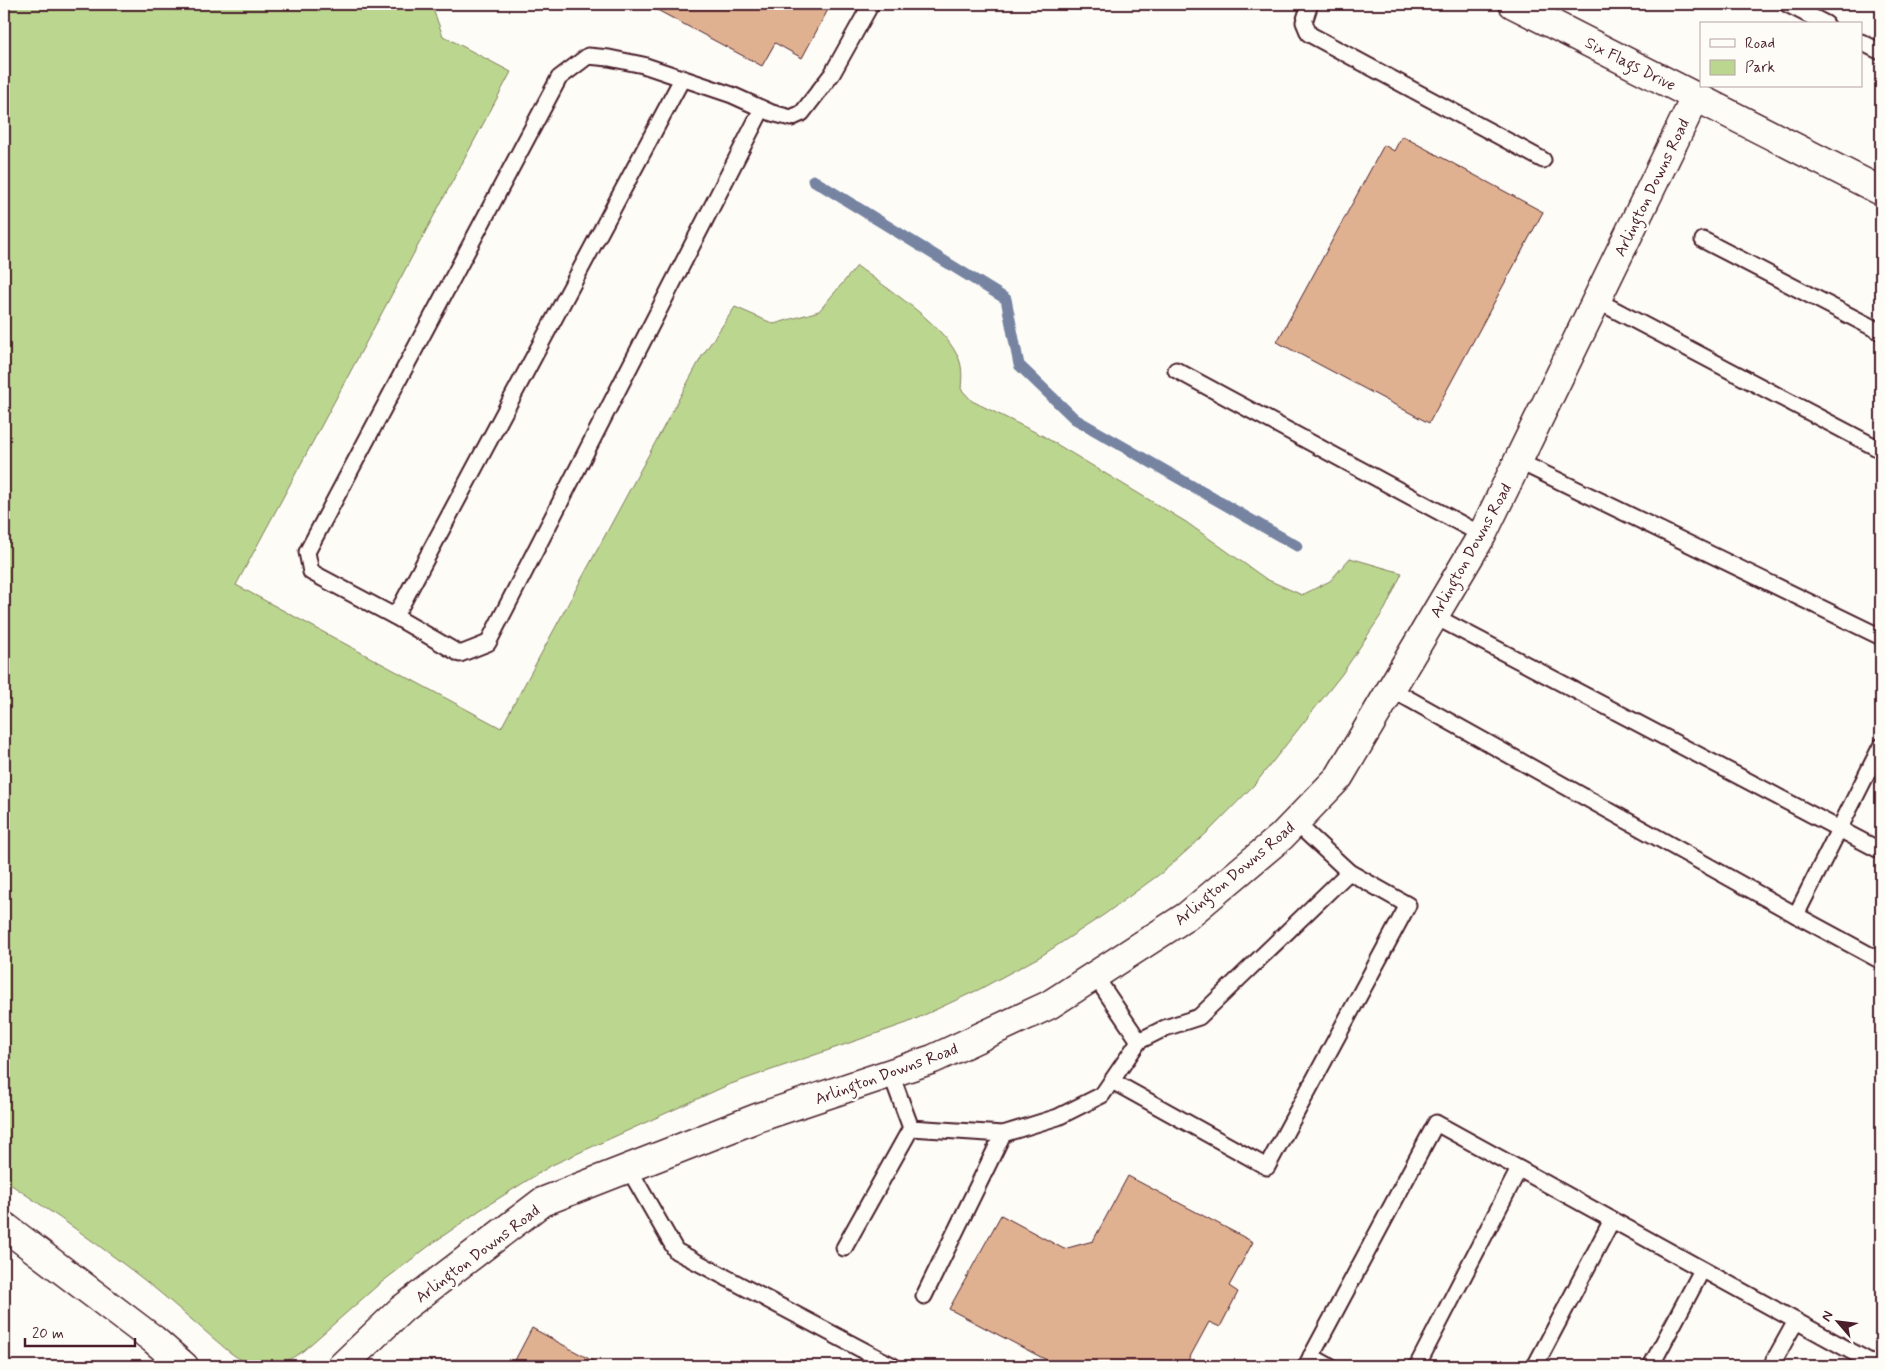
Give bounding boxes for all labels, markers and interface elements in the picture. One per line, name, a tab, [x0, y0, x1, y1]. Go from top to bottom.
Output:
legend	[1700, 22, 1862, 88]
street label: Six Flags Drive	[1581, 32, 1679, 97]
text: Road	[1745, 34, 1775, 54]
text: Park	[1745, 58, 1775, 78]
street label: Arlington Downs Road	[1610, 115, 1696, 260]
street label: Arlington Downs Road	[1426, 480, 1518, 622]
street label: Arlington Downs Road	[1170, 818, 1300, 931]
street label: Arlington Downs Road	[812, 1039, 961, 1111]
street label: Arlington Downs Road	[411, 1200, 545, 1309]
north arrow	[1812, 1298, 1862, 1348]
text: N	[1817, 1308, 1838, 1325]
scale bar	[25, 1315, 135, 1347]
text: 20 m	[32, 1324, 64, 1344]

